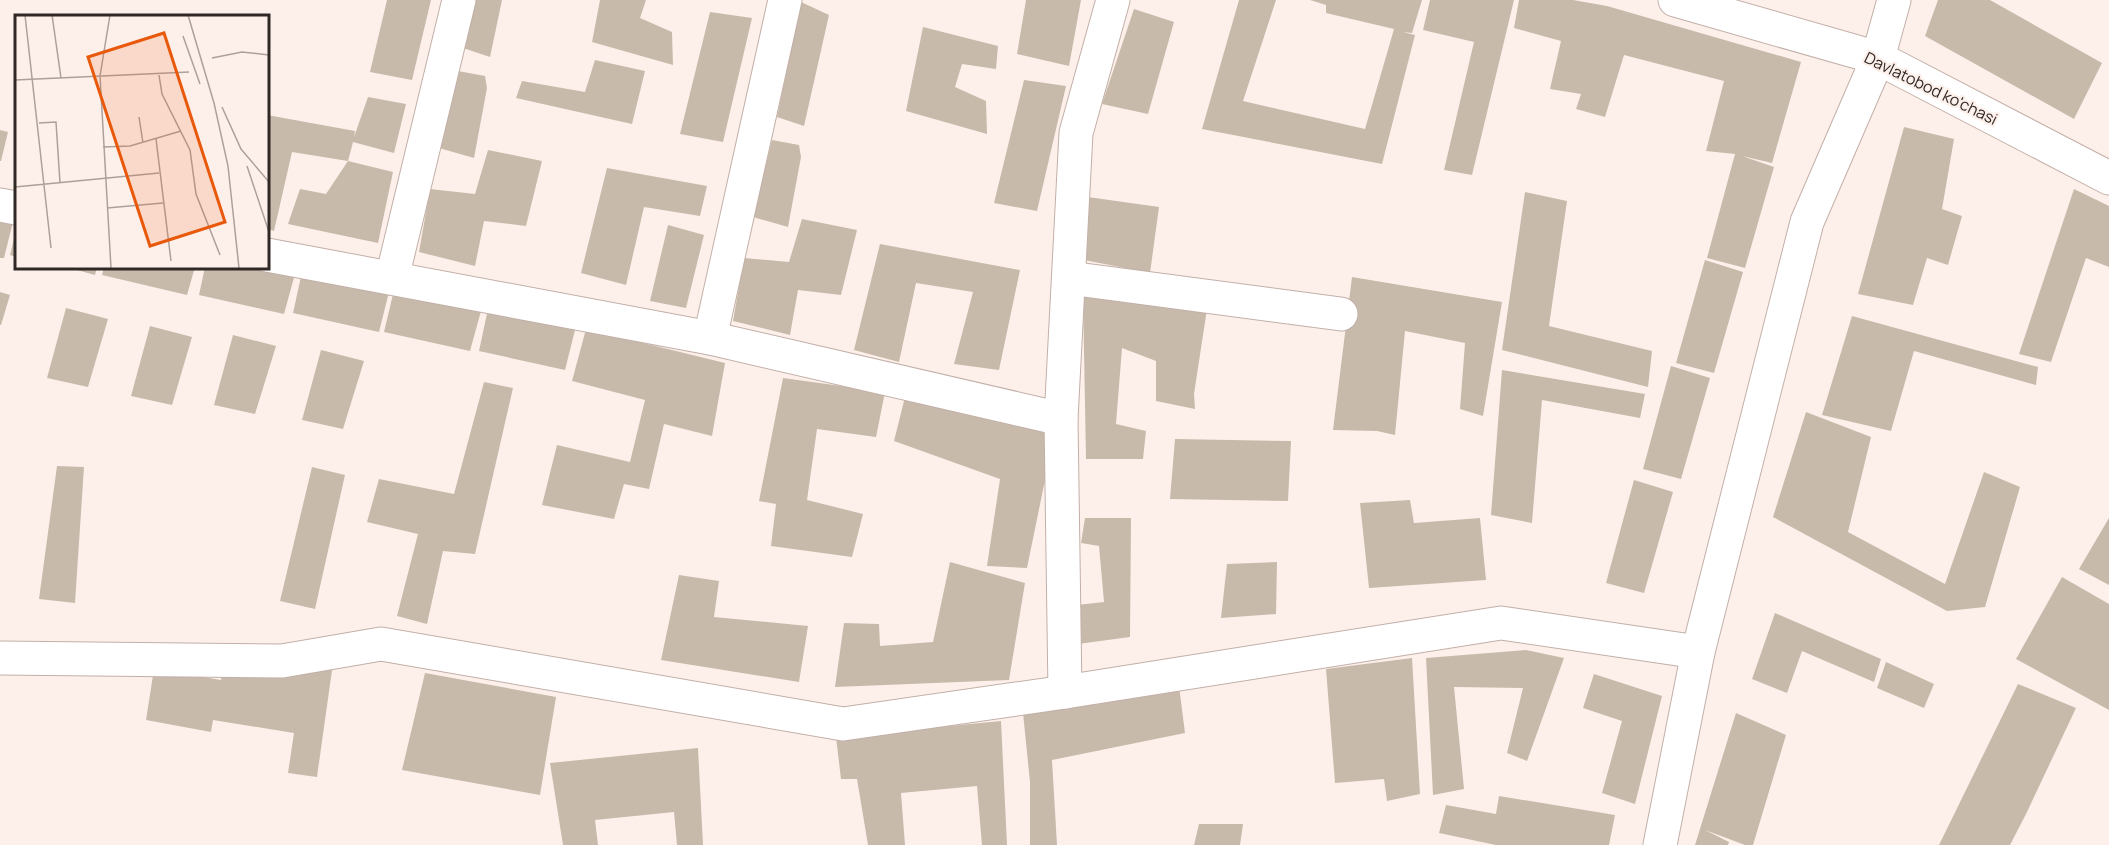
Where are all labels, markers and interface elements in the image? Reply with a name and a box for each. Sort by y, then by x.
inset map [15,15,268,268]
street label: Davlatobod ko'chasi [1861,46,2001,130]

